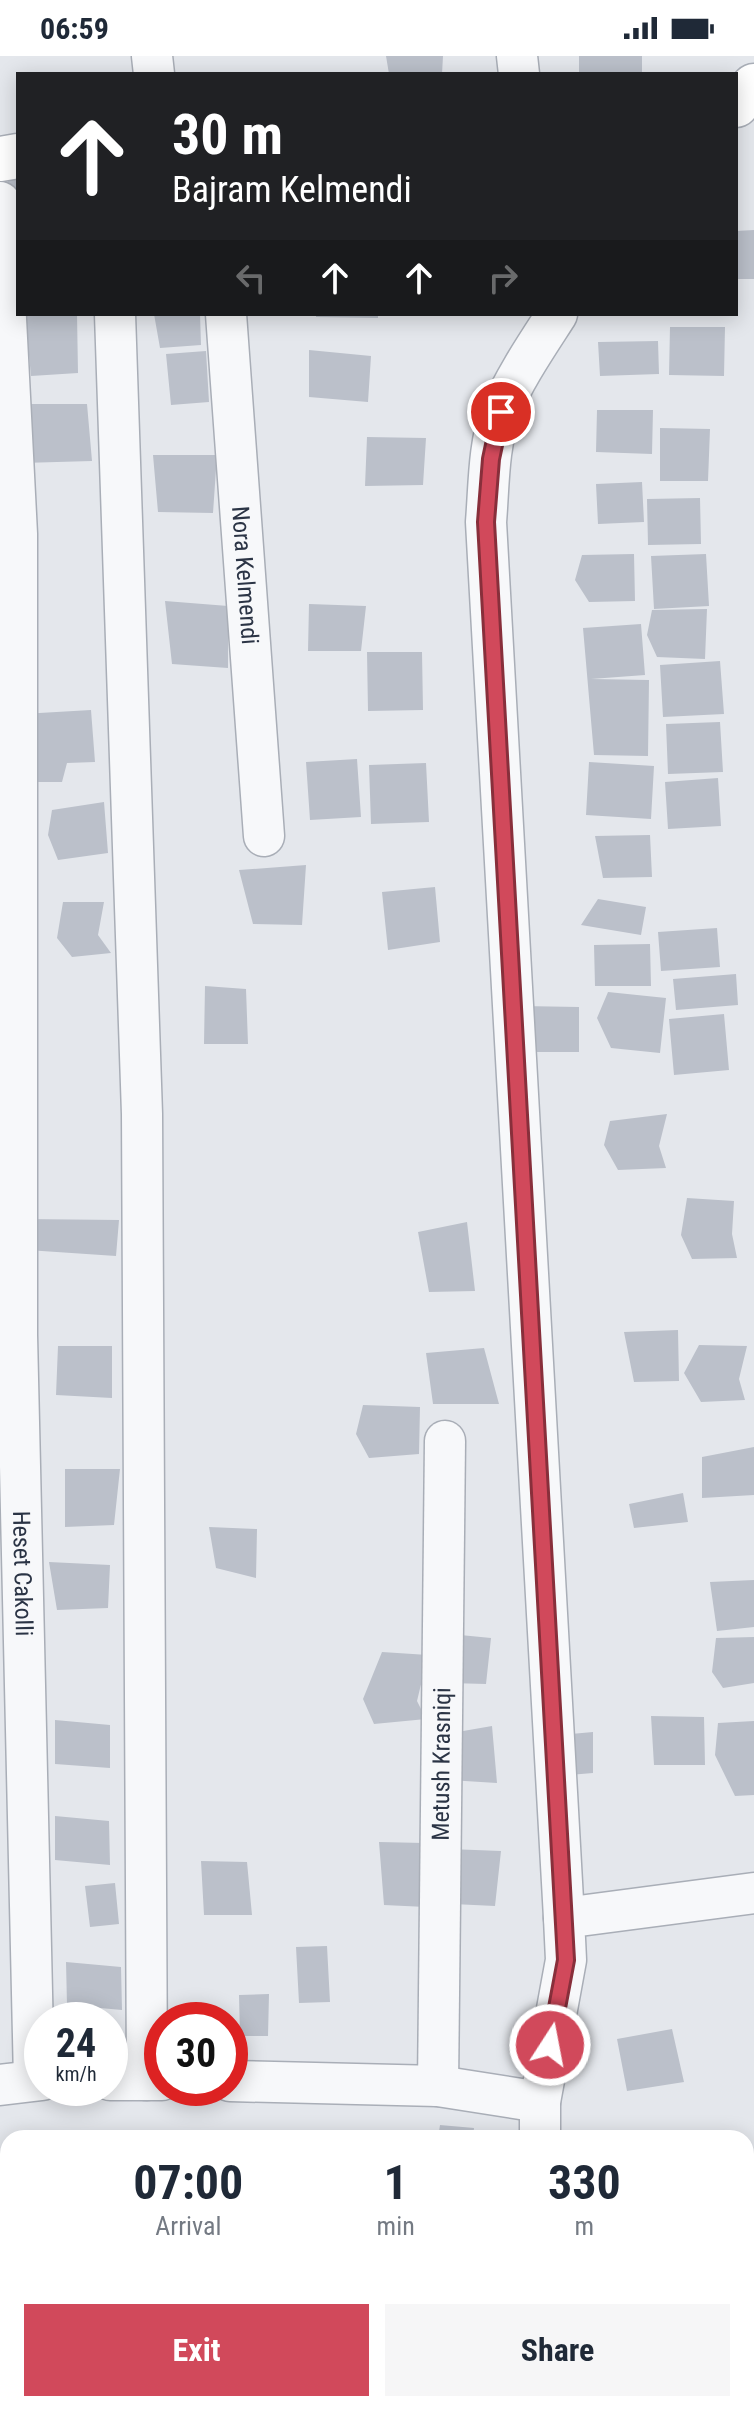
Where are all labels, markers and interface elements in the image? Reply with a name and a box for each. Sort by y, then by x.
text: 06:59 [40,11,109,46]
text: 30 m [172,102,283,168]
icon: ahead [40,104,144,208]
text: Bajram Kelmendi [172,169,412,211]
icon: left [229,256,273,300]
icon: ahead [313,256,357,300]
icon: ahead [397,256,441,300]
icon: right [481,256,525,300]
pin [467,378,535,446]
icon: arrive [479,390,523,434]
street label: Nora Kelmendi [226,505,264,646]
street label: Heset Cakolli [7,1510,38,1637]
street label: Metush Krasniqi [427,1687,456,1841]
speed limit sign: 30 [144,2002,248,2106]
position arrow [508,2003,592,2087]
text: 24 [56,2020,96,2067]
text: km/h [55,2062,97,2086]
text: 07:00 [133,2154,243,2211]
text: 1 [384,2154,408,2211]
text: 330 [548,2154,621,2211]
text: Arrival [155,2211,221,2241]
text: min [377,2211,415,2241]
text: m [575,2211,594,2241]
button: Exit [24,2304,369,2396]
button: Share [385,2304,730,2396]

